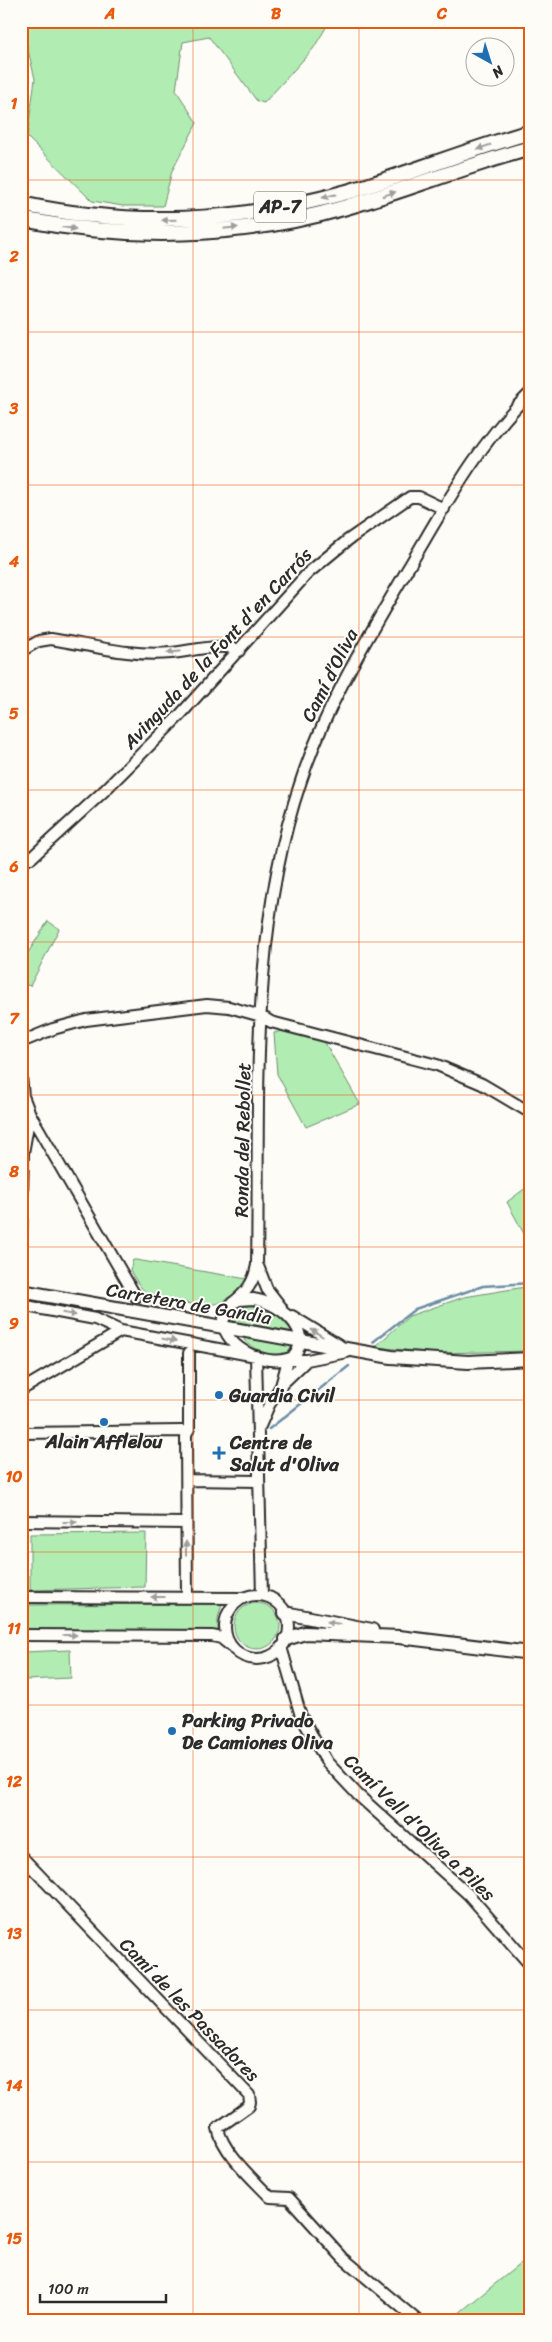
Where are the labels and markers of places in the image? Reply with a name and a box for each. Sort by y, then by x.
place label: Guardia Civil [228,1379,336,1412]
marker: Guardia Civil [213,1389,225,1401]
marker: Alain Afflelou [98,1416,110,1428]
place label: Alain Afflelou [45,1425,163,1458]
place label: Centre de Salut d'Oliva [229,1426,339,1481]
marker: Centre de Salut d'Oliva [212,1446,226,1460]
place label: Parking Privado De Camiones Oliva [182,1704,333,1759]
marker: Parking Privado De Camiones Oliva [166,1725,178,1737]

